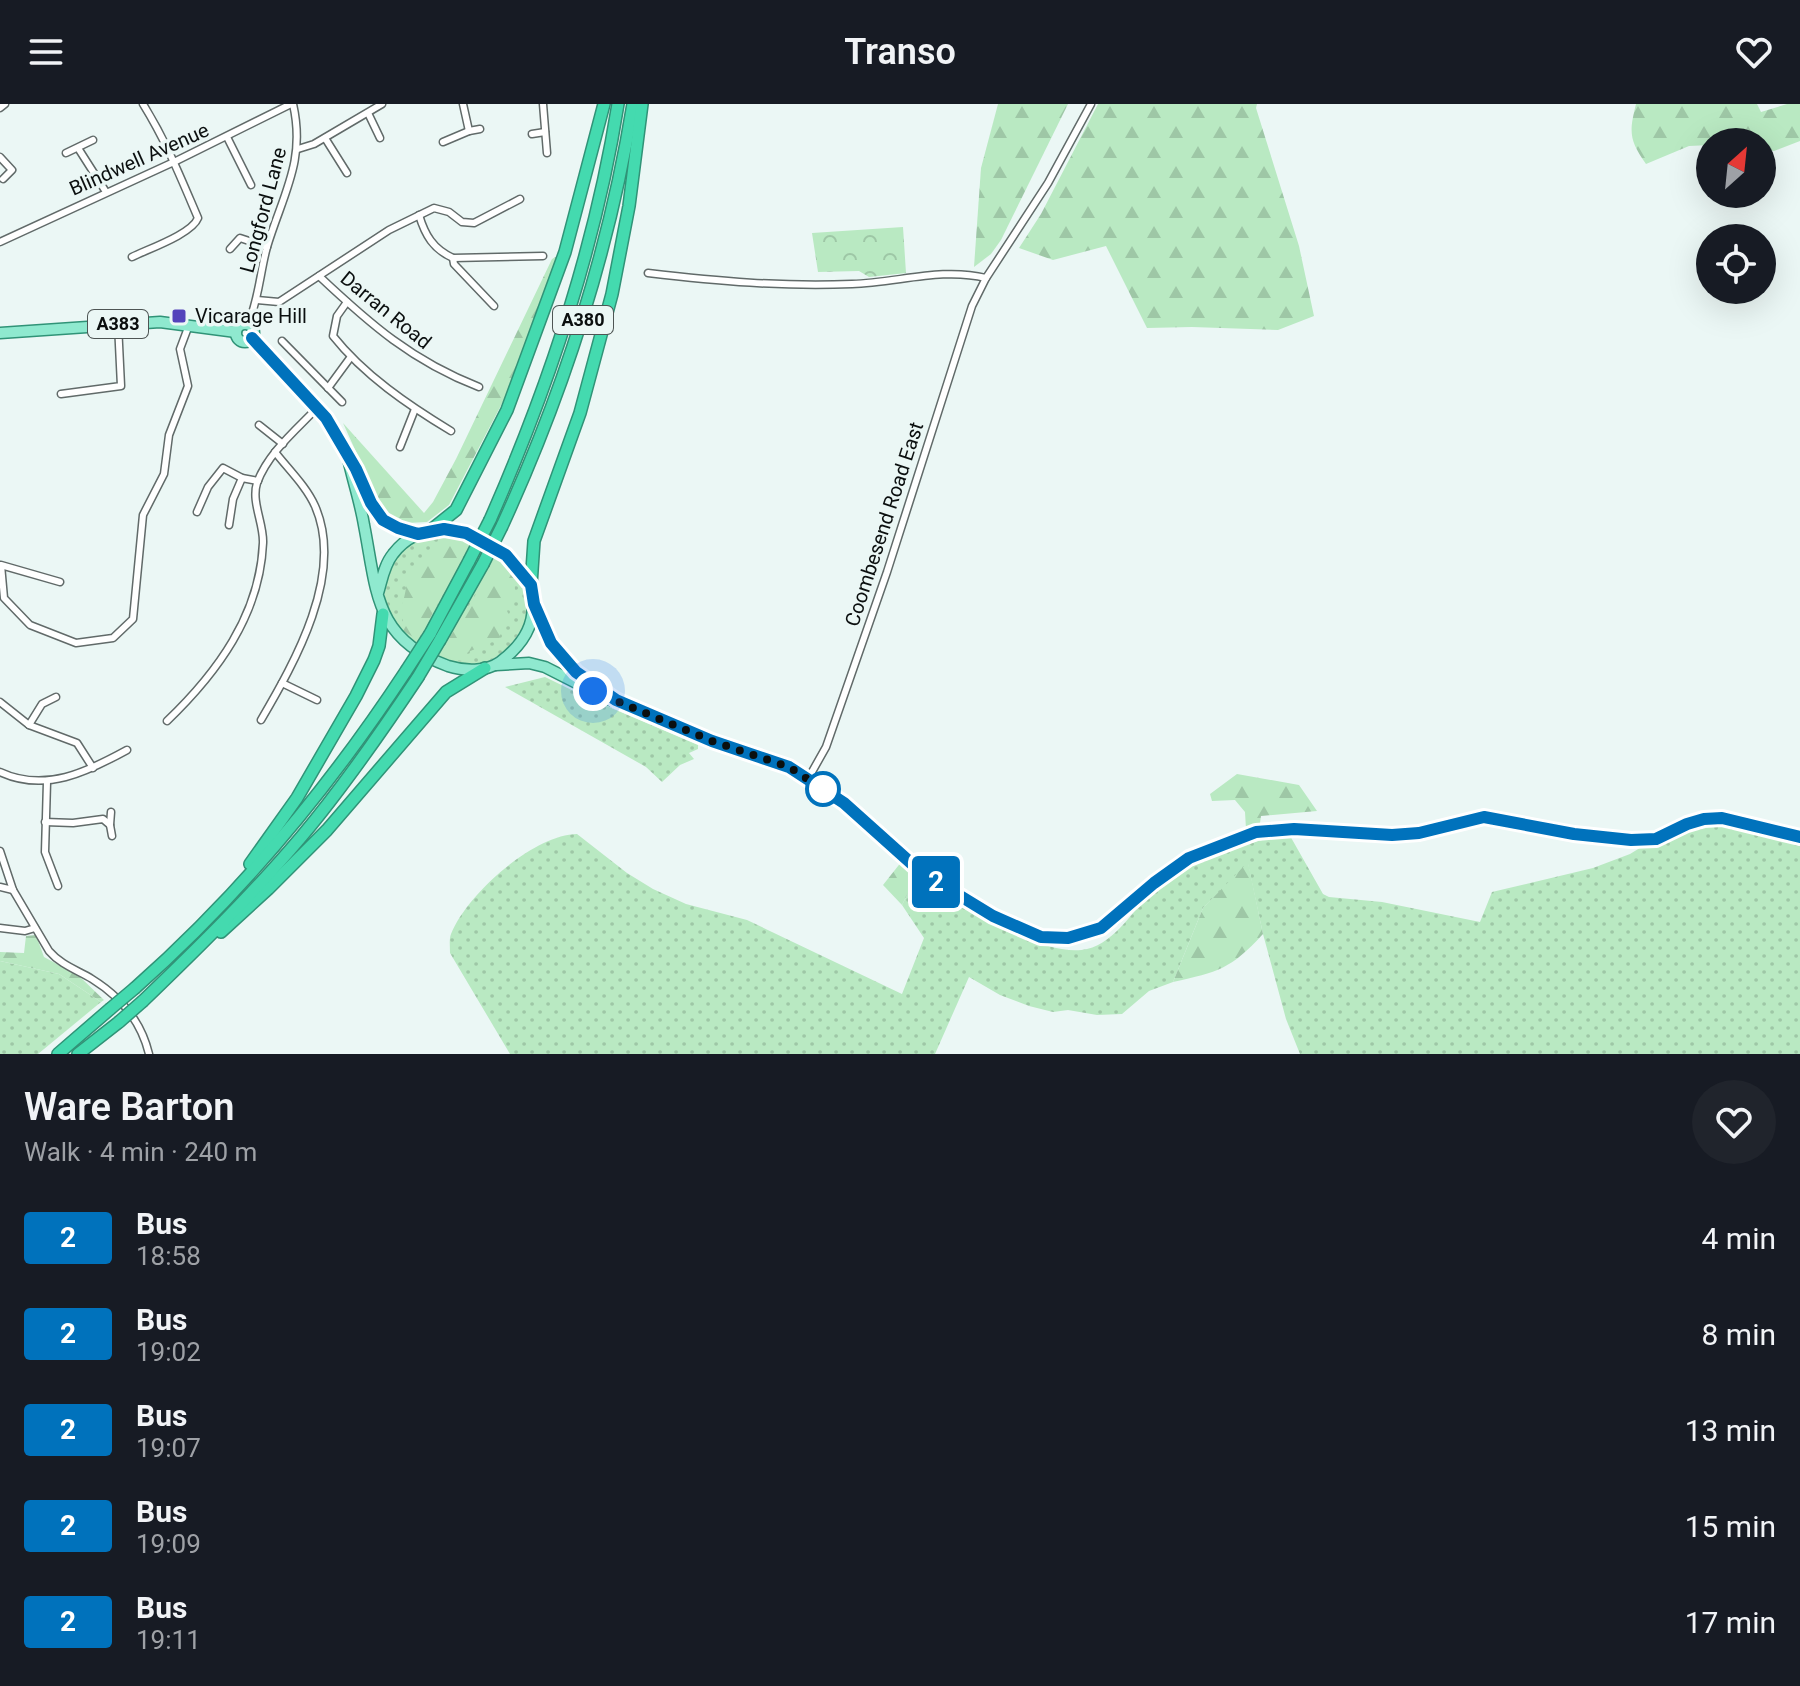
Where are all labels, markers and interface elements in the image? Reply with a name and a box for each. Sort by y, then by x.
icon: menu [24,30,68,74]
icon: heart [1732,30,1776,74]
text: Transo [844,31,956,73]
street label: Blindwell Avenue [65,117,213,201]
north arrow [1696,128,1776,208]
map controls [1696,128,1776,304]
street label: Longford Lane [235,145,291,275]
button: locate [1696,224,1776,304]
street label: Darran Road [336,266,436,354]
place label: Vicarage Hill [195,304,307,328]
road number: A380 [553,306,613,334]
marker: Vicarage Hill [170,307,188,325]
road number: A383 [88,310,148,338]
street label: Coombesend Road East [840,419,928,629]
your location [573,671,613,711]
unlabelled marker [806,772,840,806]
line badge: 2 [910,856,962,908]
text: 2 [928,865,944,898]
button: heart [1692,1080,1776,1164]
text: Ware Barton [24,1085,235,1129]
text: Walk · 4 min · 240 m [24,1137,257,1167]
text: Bus [136,1206,187,1241]
text: 2 [60,1221,76,1254]
text: 4 min [1702,1221,1776,1256]
text: 18:58 [136,1241,201,1271]
text: Bus [136,1302,187,1337]
text: 2 [60,1317,76,1350]
text: 8 min [1702,1317,1776,1352]
text: 19:02 [136,1337,201,1367]
text: Bus [136,1398,187,1433]
text: 2 [60,1413,76,1446]
text: 13 min [1685,1413,1776,1448]
text: 19:07 [136,1433,201,1463]
text: Bus [136,1494,187,1529]
text: 2 [60,1509,76,1542]
text: 15 min [1685,1509,1776,1544]
text: 19:09 [136,1529,201,1559]
text: Bus [136,1590,187,1625]
text: 2 [60,1605,76,1638]
text: 17 min [1685,1605,1776,1640]
text: 19:11 [136,1625,201,1655]

